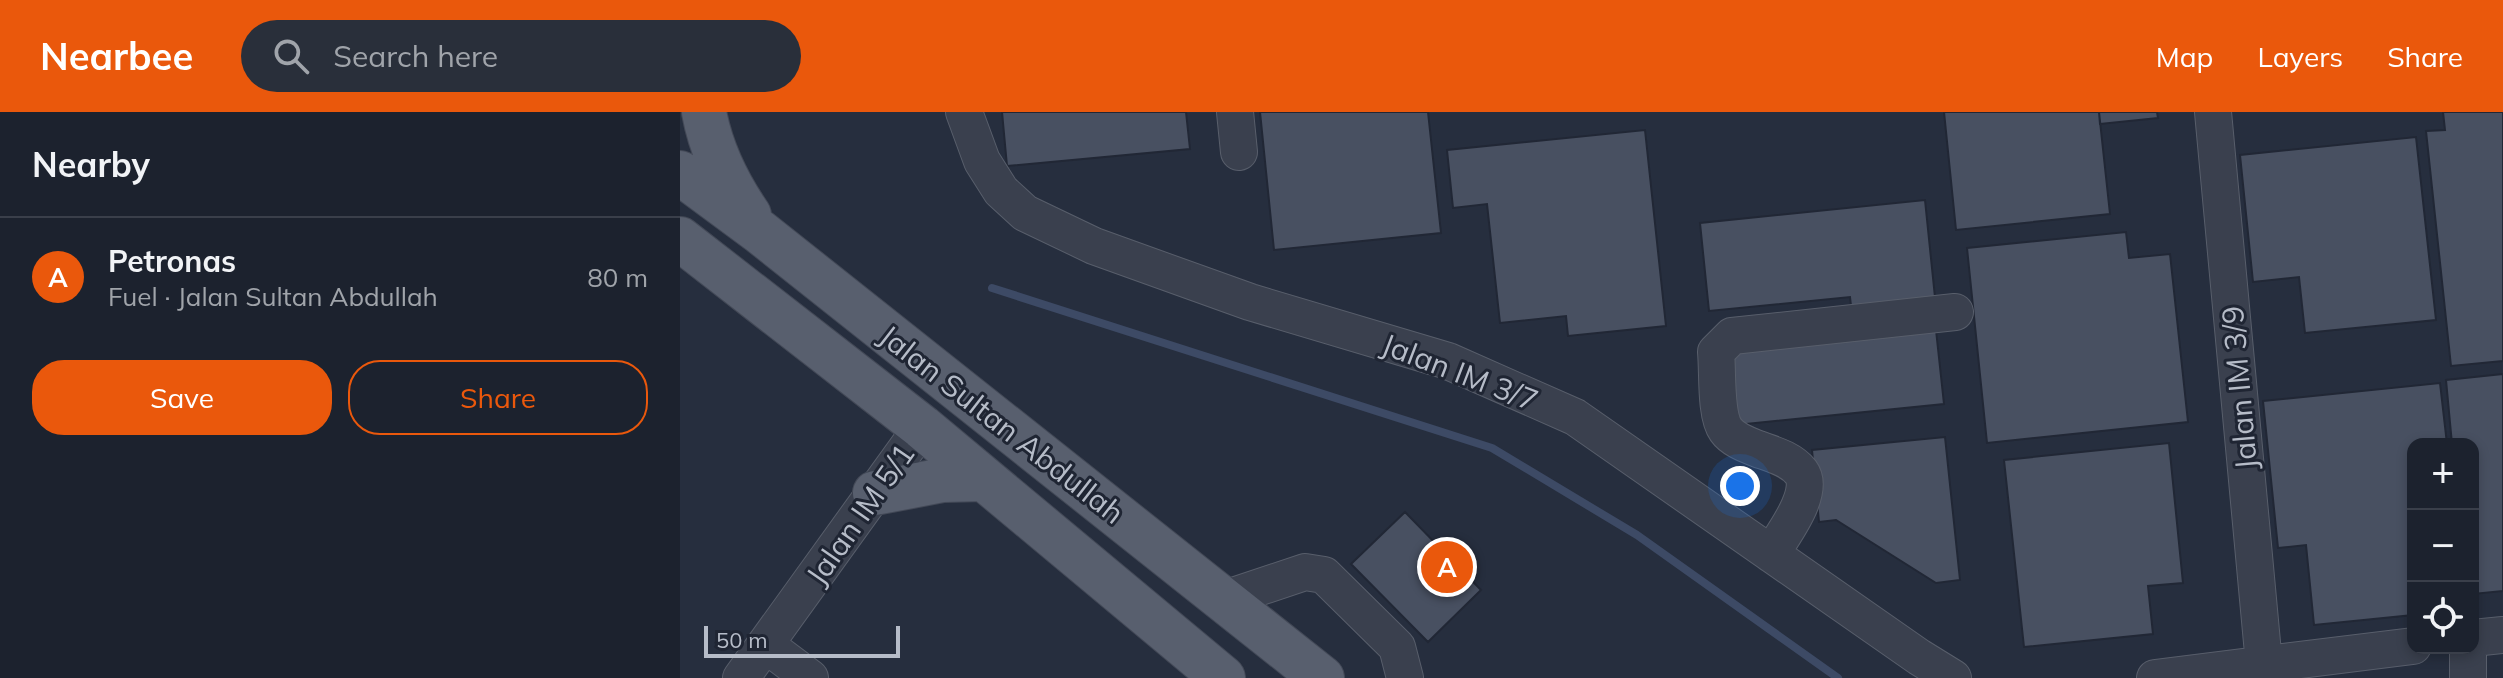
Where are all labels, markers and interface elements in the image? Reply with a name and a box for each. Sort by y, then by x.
search box [241,20,801,92]
text: Nearbee [40,32,193,80]
icon: search [269,34,313,78]
text: Search here [333,37,498,75]
text: Map [2156,39,2213,74]
text: Layers [2257,39,2343,74]
text: Share [2387,39,2463,74]
text: Nearby [32,143,150,186]
text: Petronas [108,242,236,280]
text: A [48,261,68,294]
text: 80 m [587,261,648,294]
text: Fuel · Jalan Sultan Abdullah [108,280,438,313]
street label: Jalan IM 3/9 [2213,304,2265,472]
street label: Jalan Sultan Abdullah [872,316,1132,532]
street label: Jalan IM 3/7 [1376,325,1544,419]
button: Save [32,360,332,435]
button: Share [348,360,648,435]
street label: Jalan IM 5/1 [797,436,923,592]
map controls [2407,438,2479,654]
button: + [2407,438,2479,510]
your location [1720,466,1760,506]
button: − [2407,510,2479,582]
pin: A [1421,537,1473,597]
button: locate [2407,582,2479,654]
scale bar [704,622,900,658]
text: 50 m [716,626,767,654]

